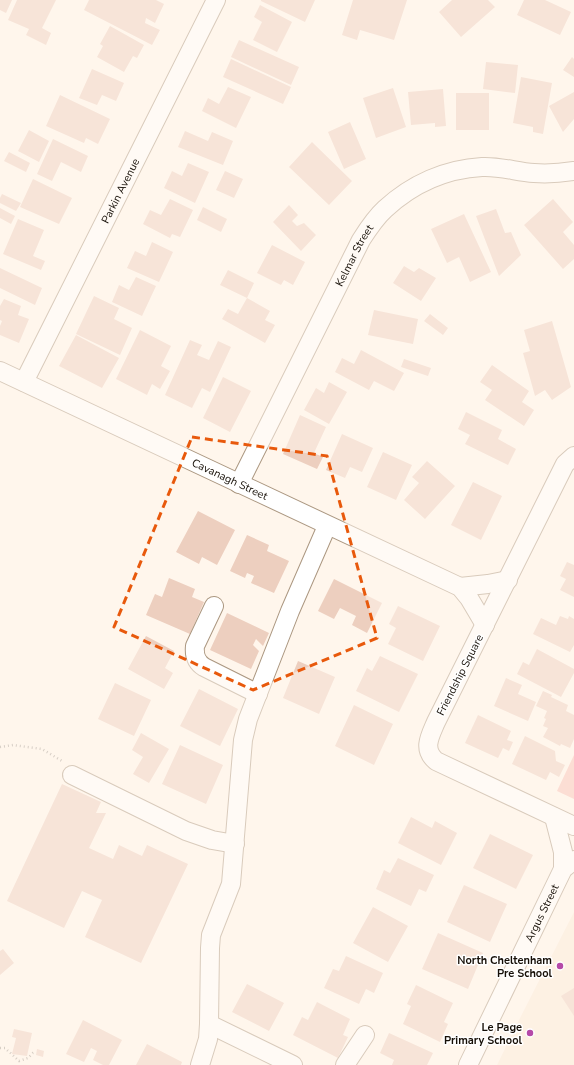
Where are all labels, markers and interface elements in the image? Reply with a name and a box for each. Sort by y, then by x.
street label: Parkin Avenue [97,156,143,226]
street label: Kelmar Street [332,221,377,289]
street label: Cavanagh Street [190,455,270,503]
street label: Friendship Square [433,632,487,718]
street label: Argus Street [521,881,562,944]
place label: North Cheltenham Pre School [457,953,552,981]
marker: North Cheltenham Pre School [555,961,565,971]
place label: Le Page Primary School [444,1020,522,1048]
marker: Le Page Primary School [525,1028,535,1038]

